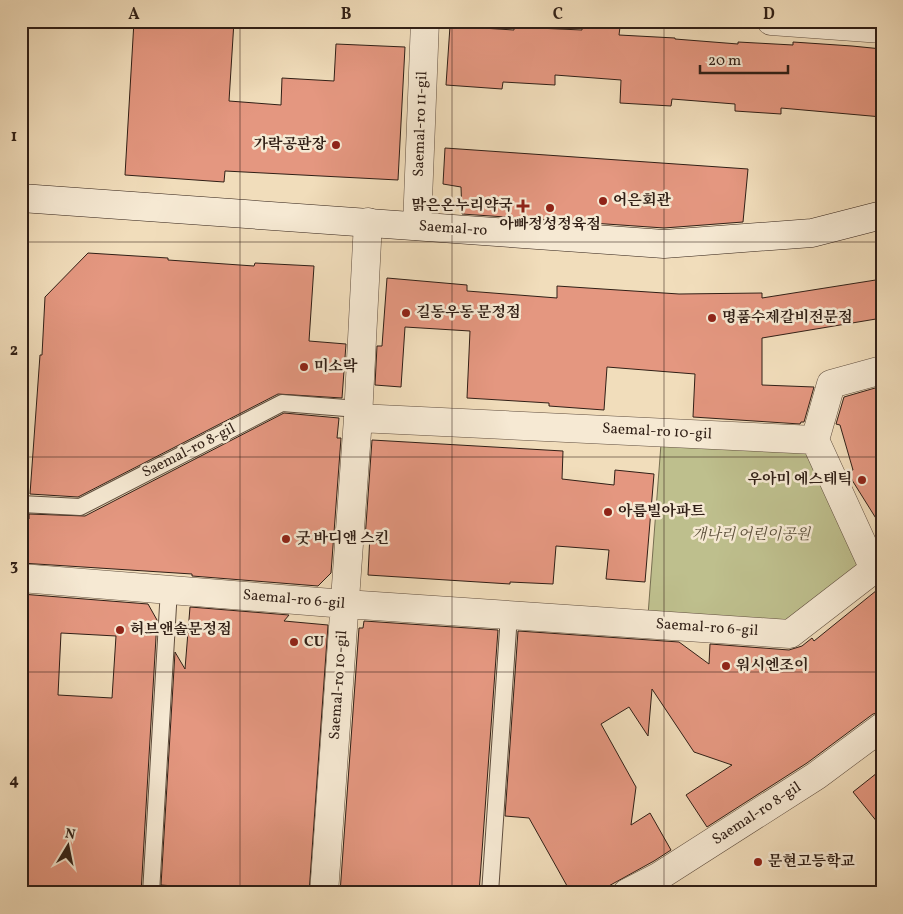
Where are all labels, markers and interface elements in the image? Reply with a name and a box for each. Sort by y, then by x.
text: A [128,4,140,26]
text: B [341,4,352,26]
text: C [553,4,563,26]
text: D [763,4,775,26]
scale bar [700,42,788,74]
text: 20 m [708,51,741,72]
street label: Saemal-ro 11-gil [409,71,433,177]
text: 1 [11,126,17,148]
place label: 가락공판장 [254,135,327,156]
marker: 가락공판장 [330,139,342,151]
place label: 어은회관 [613,191,671,212]
marker: 어은회관 [597,195,609,207]
place label: 맑은온누리약국 [412,196,513,217]
marker: 맑은온누리약국 [517,200,529,212]
marker: 아빠정성정육점 [544,202,556,214]
place label: 아빠정성정육점 [499,215,601,236]
street label: Saemal-ro [418,216,488,242]
place label: 길동우동 문정점 [416,303,520,324]
marker: 길동우동 문정점 [400,307,412,319]
place label: 명품수제갈비전문점 [722,308,852,329]
marker: 명품수제갈비전문점 [706,312,718,324]
text: 2 [10,340,18,362]
place label: 미소락 [314,357,358,378]
marker: 미소락 [298,361,310,373]
street label: Saemal-ro 8-gil [139,418,239,484]
street label: Saemal-ro 10-gil [602,419,712,445]
place label: 우아미 에스테틱 [748,470,852,491]
marker: 우아미 에스테틱 [856,474,868,486]
place label: 아름빌아파트 [618,502,705,523]
marker: 아름빌아파트 [602,506,614,518]
park label: 개나리 어린이공원 [692,525,812,546]
place label: 굿 바디앤 스킨 [296,529,389,550]
marker: 굿 바디앤 스킨 [280,533,292,545]
text: 3 [10,555,18,577]
street label: Saemal-ro 6-gil [242,585,346,615]
street label: Saemal-ro 6-gil [655,614,759,642]
place label: 허브앤솔문정점 [130,620,231,641]
marker: 허브앤솔문정점 [114,624,126,636]
street label: Saemal-ro 10-gil [325,629,353,741]
place label: CU [304,632,324,653]
marker: CU [288,636,300,648]
place label: 워시엔조이 [736,656,808,677]
marker: 워시엔조이 [720,660,732,672]
text: 4 [9,770,19,792]
street label: Saemal-ro 8-gil [708,777,806,851]
north arrow [42,822,92,872]
text: N [63,824,77,845]
place label: 문현고등학교 [768,852,855,873]
marker: 문현고등학교 [752,856,764,868]

